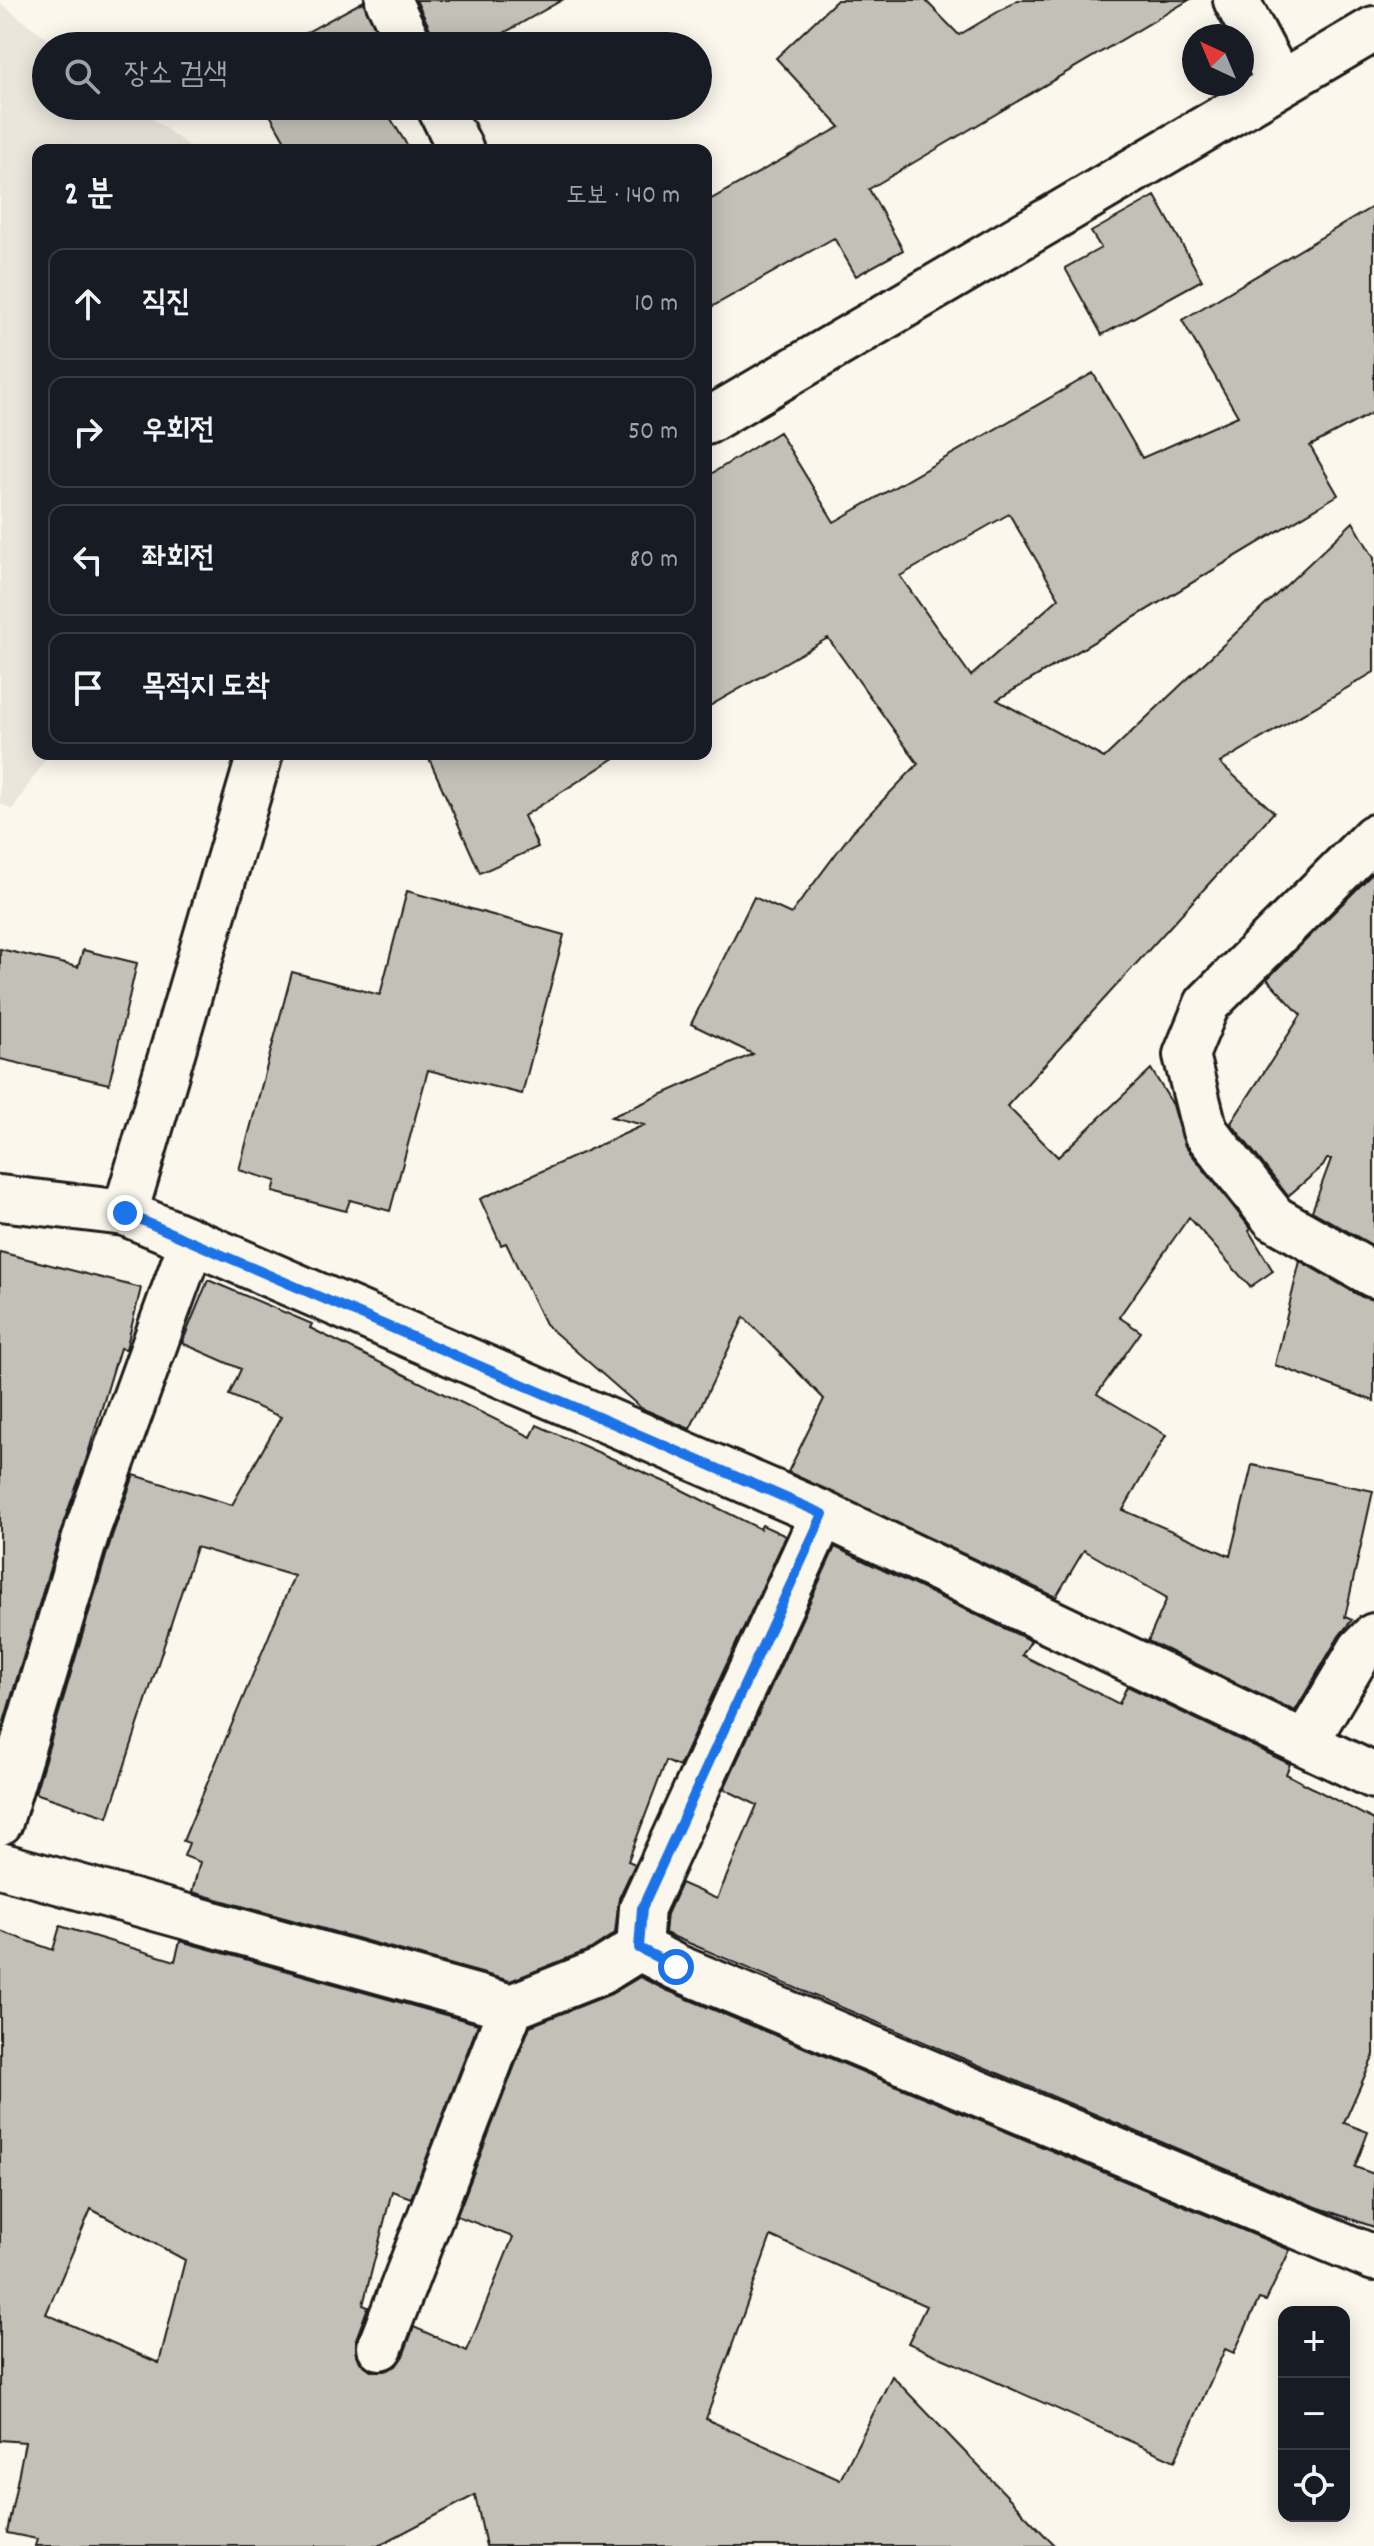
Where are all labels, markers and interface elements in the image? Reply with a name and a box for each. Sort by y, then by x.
north arrow [1182,24,1254,96]
search box [32,32,712,120]
icon: search [60,54,104,98]
text: 장소 검색 [124,55,227,98]
text: 2 분 [64,172,114,221]
text: 도보 · 140 m [566,178,680,215]
icon: ahead [66,282,110,326]
text: 직진 [142,283,190,326]
text: 10 m [634,286,678,323]
icon: right [66,410,110,454]
text: 우회전 [142,411,214,454]
text: 50 m [628,414,678,451]
icon: left [66,538,110,582]
text: 좌회전 [142,539,214,582]
text: 80 m [630,542,678,579]
icon: arrive [66,666,110,710]
text: 목적지 도착 [142,667,270,710]
route end [107,1195,143,1231]
route start [658,1949,694,1985]
map controls [1278,2306,1350,2522]
button: + [1278,2306,1350,2378]
button: − [1278,2378,1350,2450]
button: locate [1278,2450,1350,2522]

